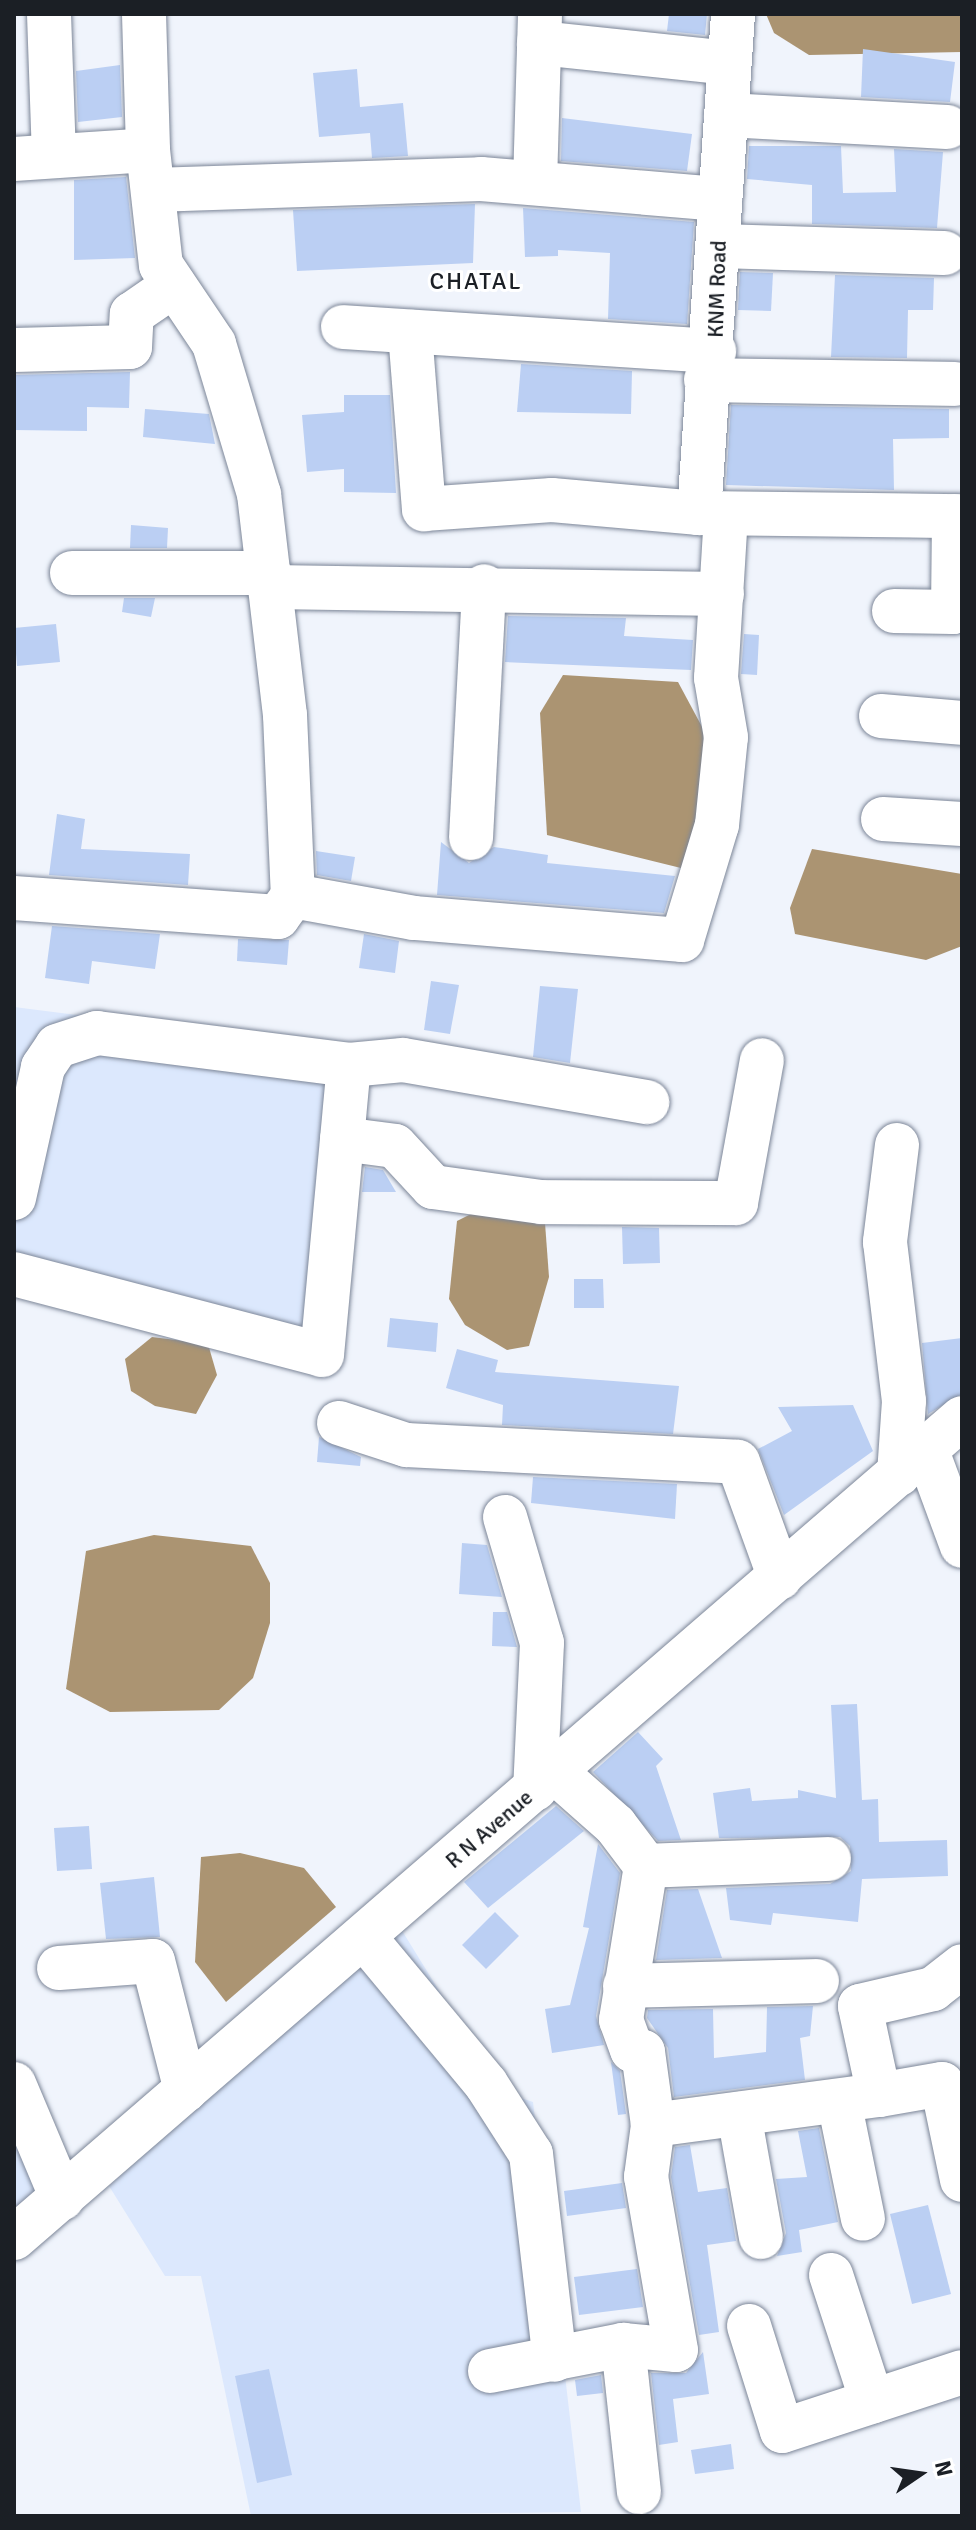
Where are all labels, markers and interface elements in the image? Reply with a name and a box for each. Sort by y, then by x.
street label: KNM Road [702,240,732,338]
district label: CHATAL [429,268,523,296]
street label: R N Avenue [440,1784,538,1874]
north arrow [880,2434,960,2514]
text: N [929,2458,959,2479]

